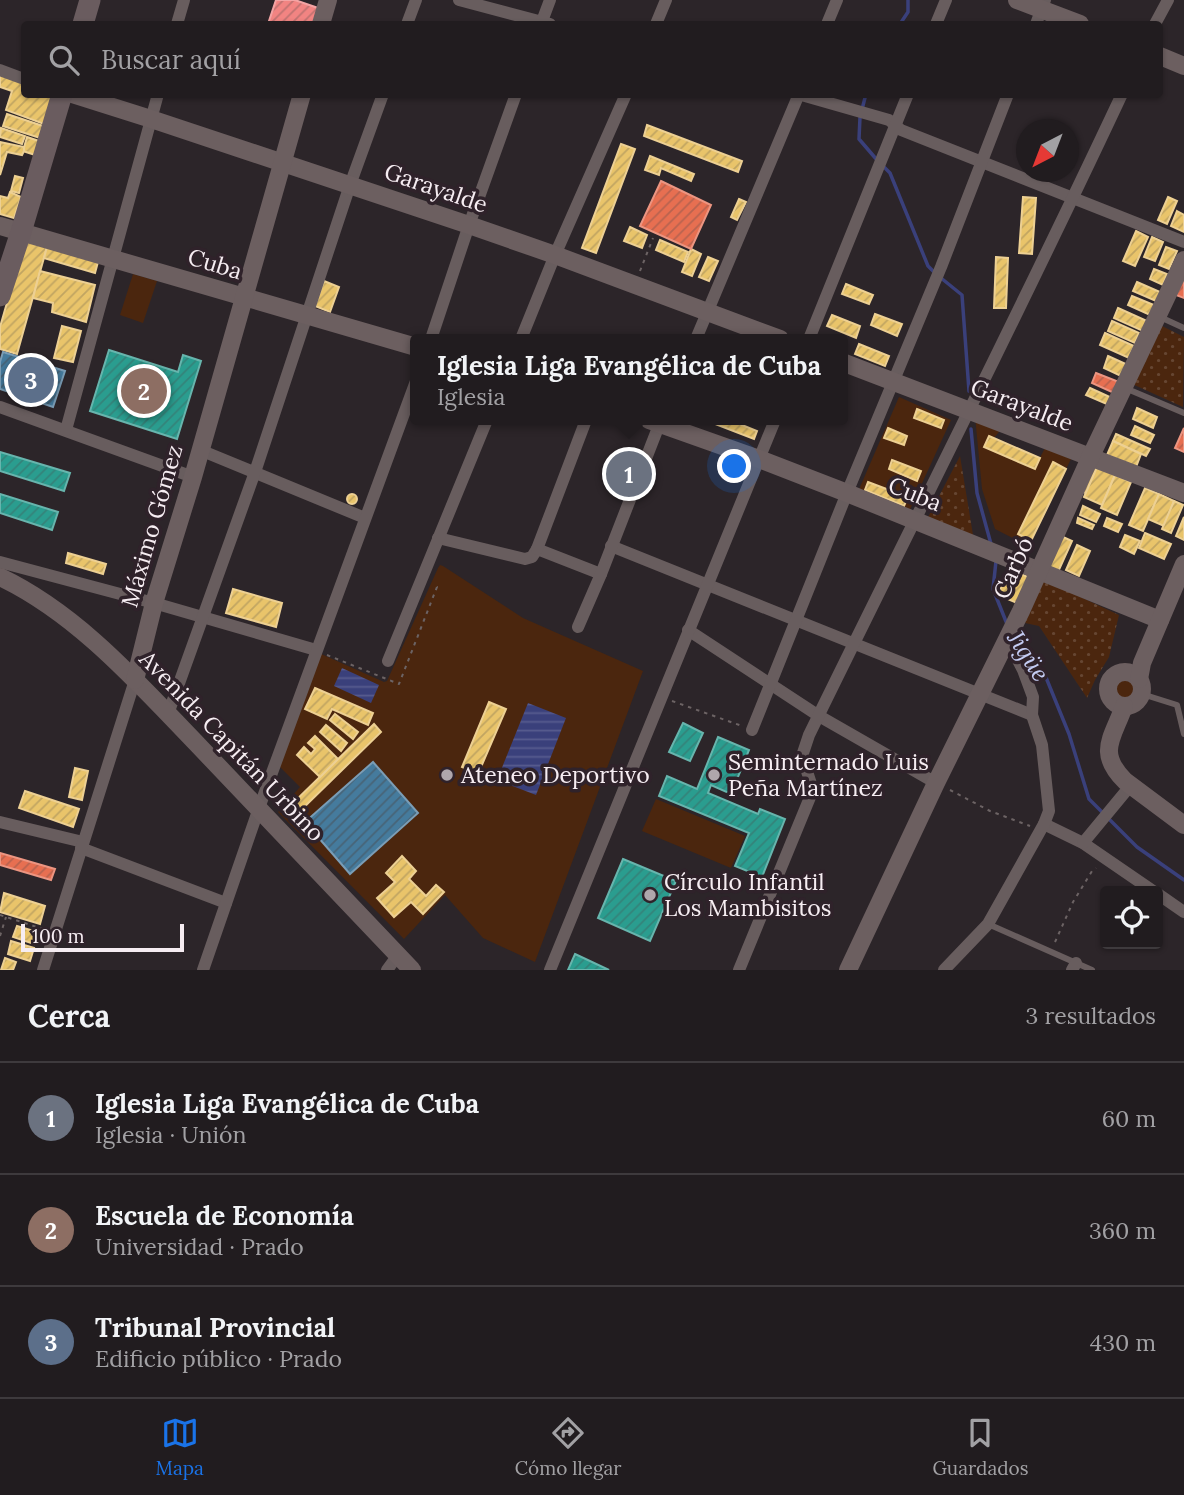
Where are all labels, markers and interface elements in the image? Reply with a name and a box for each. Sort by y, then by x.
search box [21,21,1163,98]
icon: search [45,41,83,79]
text: Buscar aquí [101,43,241,76]
north arrow [1016,119,1079,182]
street label: Garayalde [381,156,492,219]
street label: Cuba [185,242,246,285]
popup [410,334,848,425]
text: Iglesia Liga Evangélica de Cuba [437,349,821,382]
pin: 3 [8,354,54,406]
pin: 2 [121,365,167,417]
street label: Garayalde [967,372,1077,437]
text: Iglesia [437,382,505,411]
street label: Máximo Gómez [115,441,189,610]
pin: 1 [606,448,652,500]
your location [717,449,751,483]
street label: Cuba [884,470,946,517]
street label: Carbó [986,532,1039,603]
water label: Jigüe [1000,624,1056,687]
street label: Avenida Capitán Urbino [133,644,331,847]
place label: Seminternado Luis Peña Martínez [728,747,929,802]
place label: Ateneo Deportivo [460,760,650,789]
marker: Ateneo Deportivo [439,767,455,783]
marker: Seminternado Luis Peña Martínez [706,767,722,783]
place label: Círculo Infantil Los Mambisitos [664,867,831,922]
map controls [1100,886,1163,949]
button: locate [1100,886,1163,949]
marker: Círculo Infantil Los Mambisitos [642,887,658,903]
scale bar [21,921,184,953]
text: 100 m [32,924,85,948]
text: Cerca [28,997,110,1035]
text: 3 resultados [1026,1001,1156,1030]
text: Iglesia Liga Evangélica de Cuba [95,1087,479,1120]
text: 1 [46,1104,56,1133]
text: 60 m [1102,1104,1156,1133]
text: Iglesia · Unión [95,1120,246,1149]
text: Escuela de Economía [95,1199,354,1232]
text: 2 [45,1216,57,1245]
text: 360 m [1089,1216,1156,1245]
text: Universidad · Prado [95,1232,304,1261]
text: Tribunal Provincial [95,1311,335,1344]
text: 3 [45,1328,57,1357]
text: 430 m [1090,1328,1156,1357]
text: Edificio público · Prado [95,1344,342,1373]
tab: Mapa [155,1414,204,1480]
tab: Cómo llegar [515,1414,621,1480]
tab: Guardados [932,1414,1029,1480]

